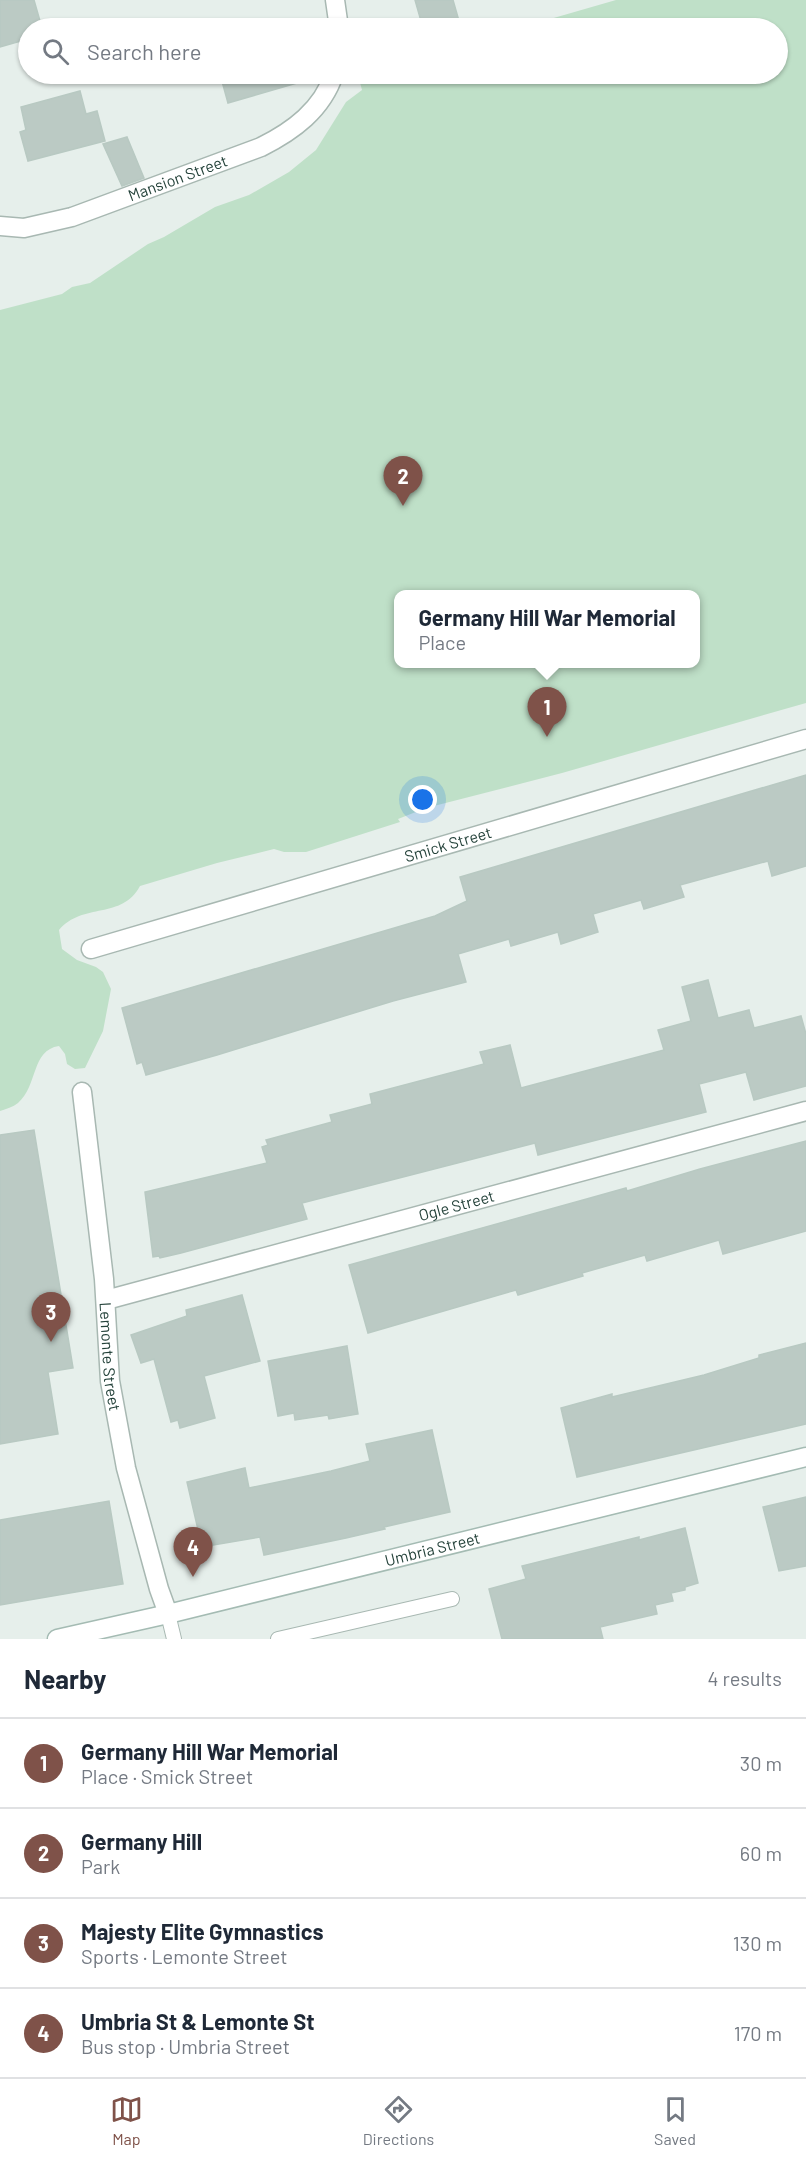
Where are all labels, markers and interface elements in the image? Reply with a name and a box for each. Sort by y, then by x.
search box [18,18,788,84]
icon: search [39,35,72,68]
text: Search here [87,38,201,64]
street label: Mansion Street [125,150,230,204]
pin: 2 [384,456,422,506]
popup [394,590,700,668]
text: Germany Hill War Memorial [418,604,676,630]
text: Place [418,630,466,654]
pin: 1 [528,688,566,737]
your location [408,785,437,814]
street label: Smick Street [402,822,494,865]
street label: Ogle Street [416,1186,496,1224]
pin: 3 [32,1292,70,1342]
street label: Lemonte Street [96,1302,125,1412]
pin: 4 [174,1528,212,1577]
street label: Umbria Street [383,1528,482,1569]
text: Nearby [24,1663,106,1694]
text: 4 results [707,1666,782,1690]
text: Germany Hill War Memorial [81,1738,338,1764]
text: 1 [40,1751,47,1775]
text: 30 m [740,1751,782,1775]
text: Place · Smick Street [81,1764,253,1788]
text: Germany Hill [81,1828,202,1854]
text: 2 [38,1841,49,1865]
text: 60 m [740,1841,782,1865]
text: Park [81,1854,120,1878]
text: Majesty Elite Gymnastics [81,1918,324,1944]
text: 3 [38,1931,49,1955]
text: 130 m [733,1931,782,1955]
text: Sports · Lemonte Street [81,1944,287,1968]
text: Umbria St & Lemonte St [81,2008,315,2034]
text: 4 [37,2021,50,2045]
text: 170 m [734,2021,782,2045]
text: Bus stop · Umbria Street [81,2034,290,2058]
tab: Map [110,2093,143,2148]
tab: Directions [363,2093,434,2148]
tab: Saved [654,2093,696,2148]

